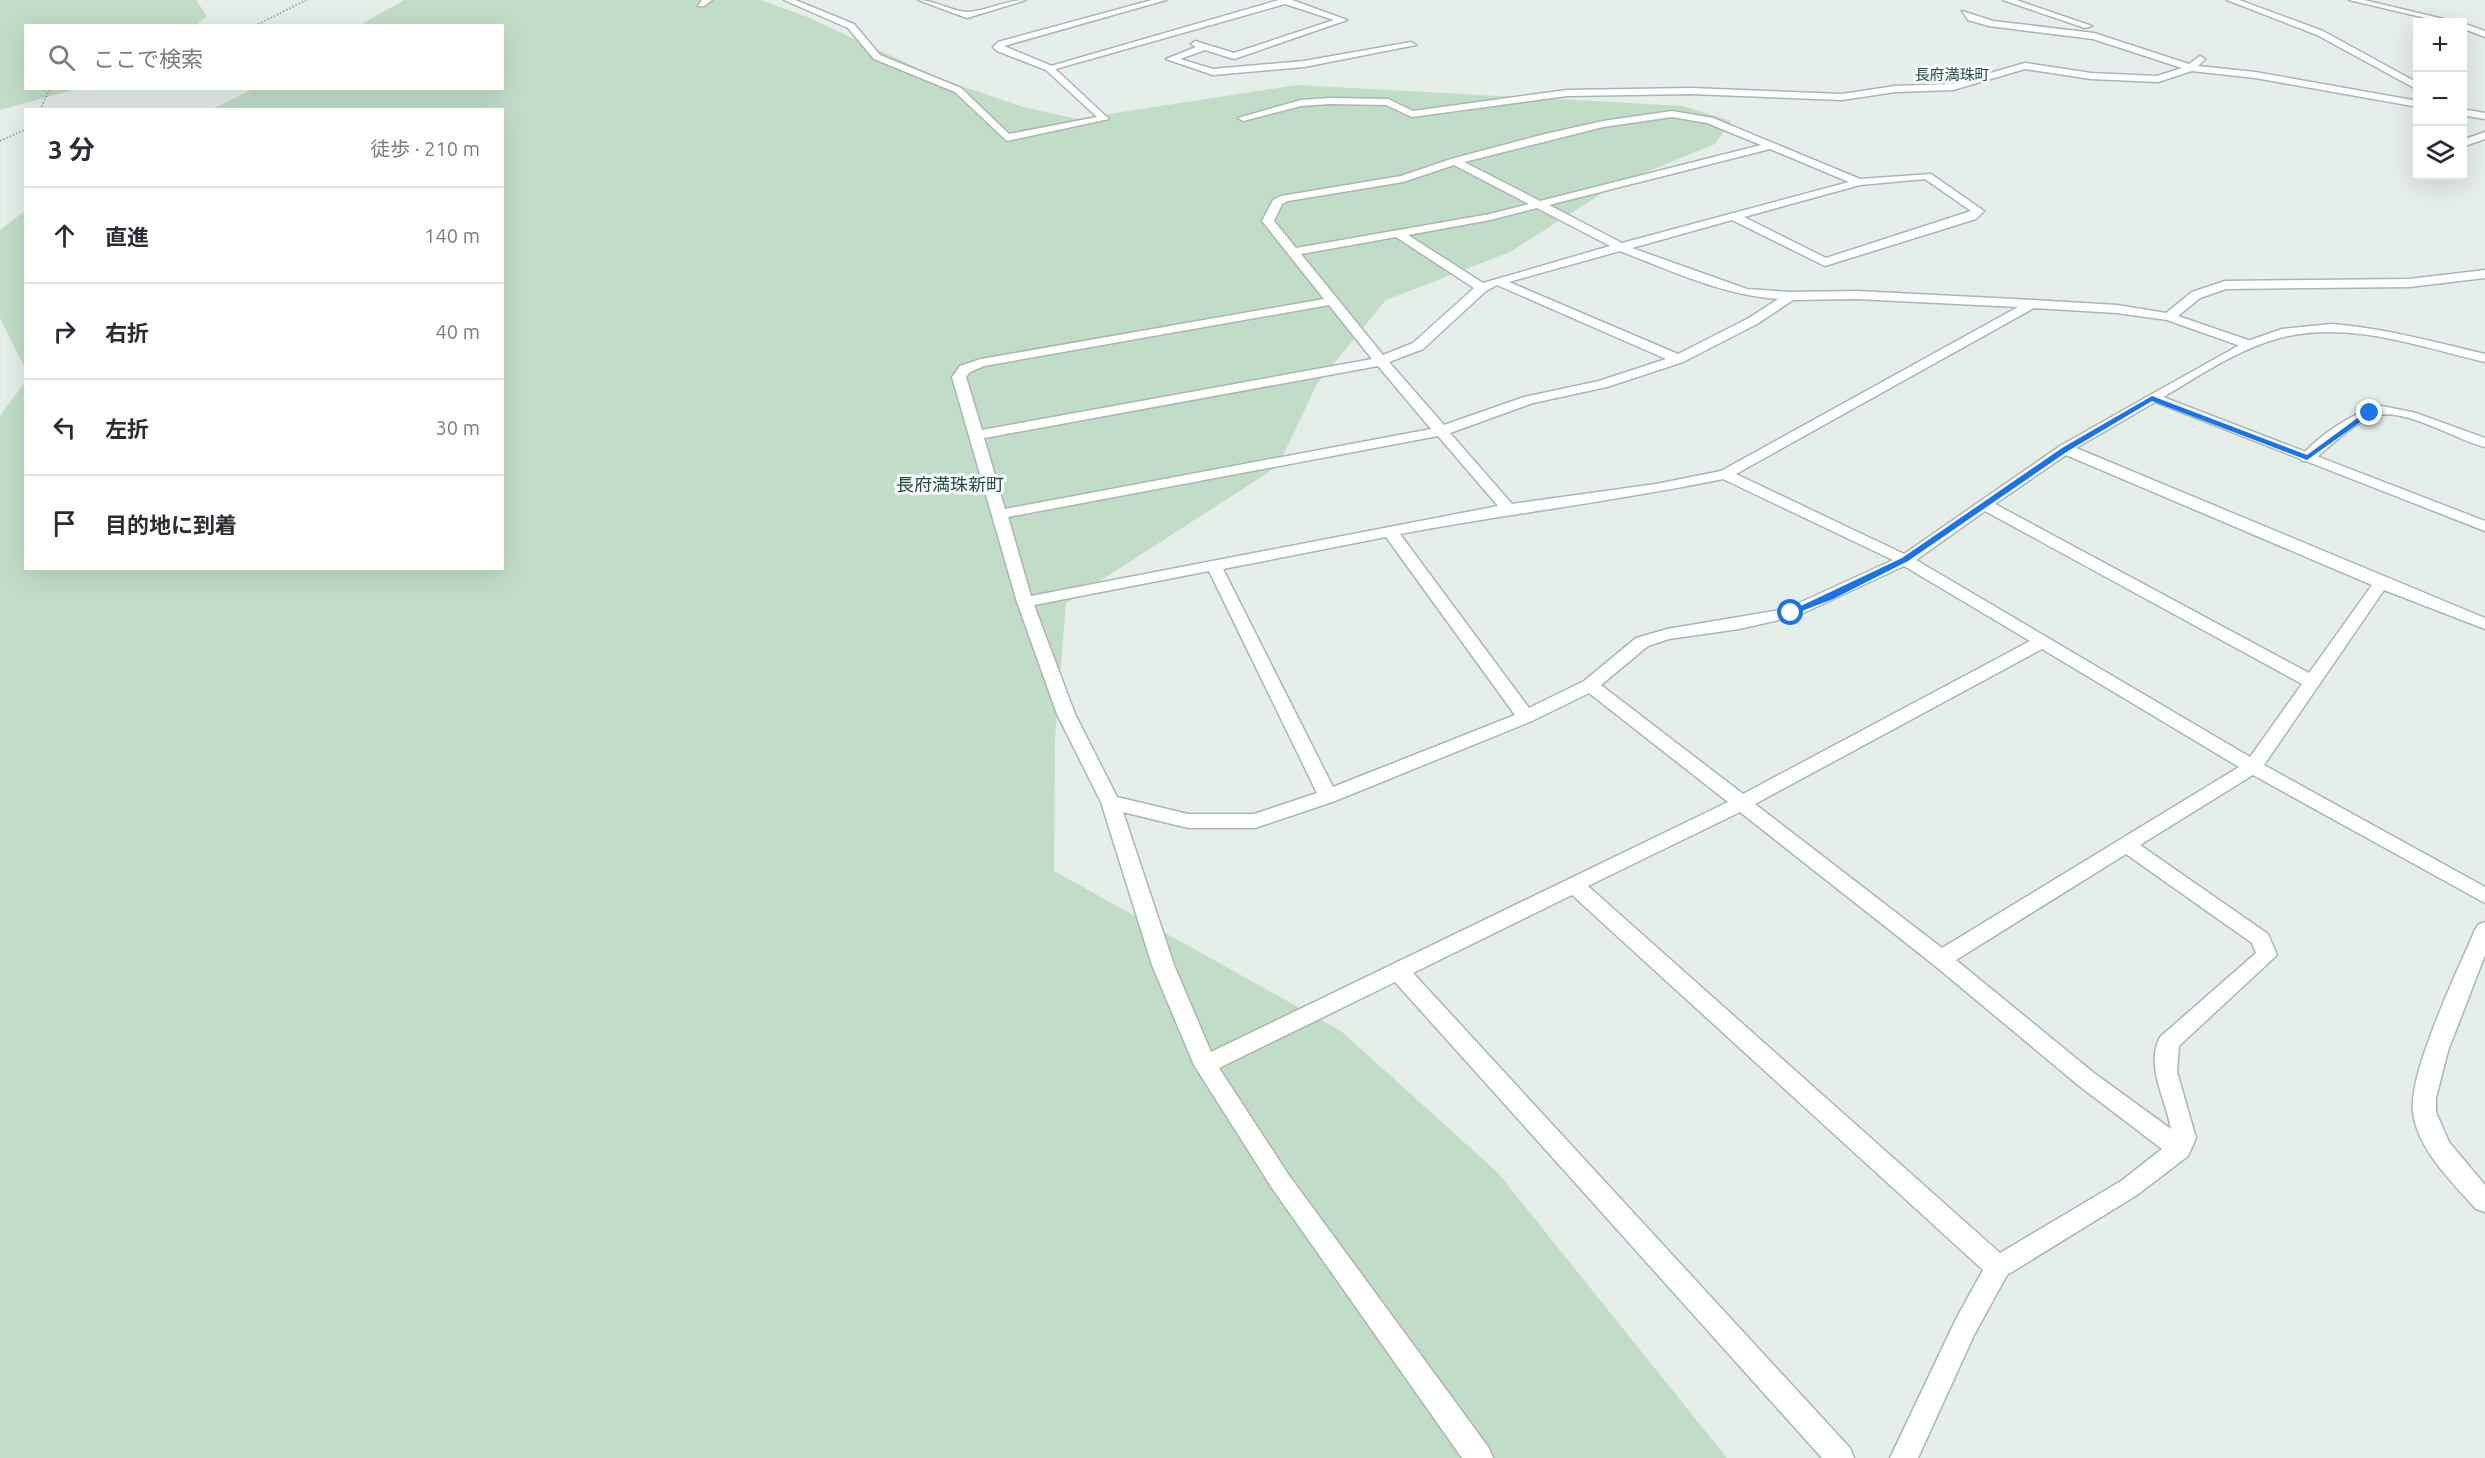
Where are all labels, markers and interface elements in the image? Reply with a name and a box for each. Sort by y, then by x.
map controls [2413,18,2467,180]
button: + [2413,18,2467,72]
search box [24,24,504,90]
icon: search [45,41,78,74]
text: ここで検索 [93,46,203,71]
district label: 長府満珠町 [1914,66,1990,83]
button: − [2413,72,2467,126]
button: layers [2413,126,2467,180]
text: 3 分 [48,135,95,164]
text: 徒歩 · 210 m [370,137,480,160]
icon: ahead [48,219,81,252]
text: 直進 [105,224,149,249]
text: 140 m [424,224,480,247]
icon: right [48,315,81,348]
text: 右折 [105,320,149,345]
text: 40 m [436,320,480,343]
route end [2356,399,2382,425]
icon: left [48,411,81,444]
text: 左折 [105,416,149,441]
text: 30 m [436,416,480,439]
district label: 長府満珠新町 [896,474,1004,494]
icon: arrive [48,507,81,540]
text: 目的地に到着 [105,512,237,537]
route start [1777,599,1803,625]

